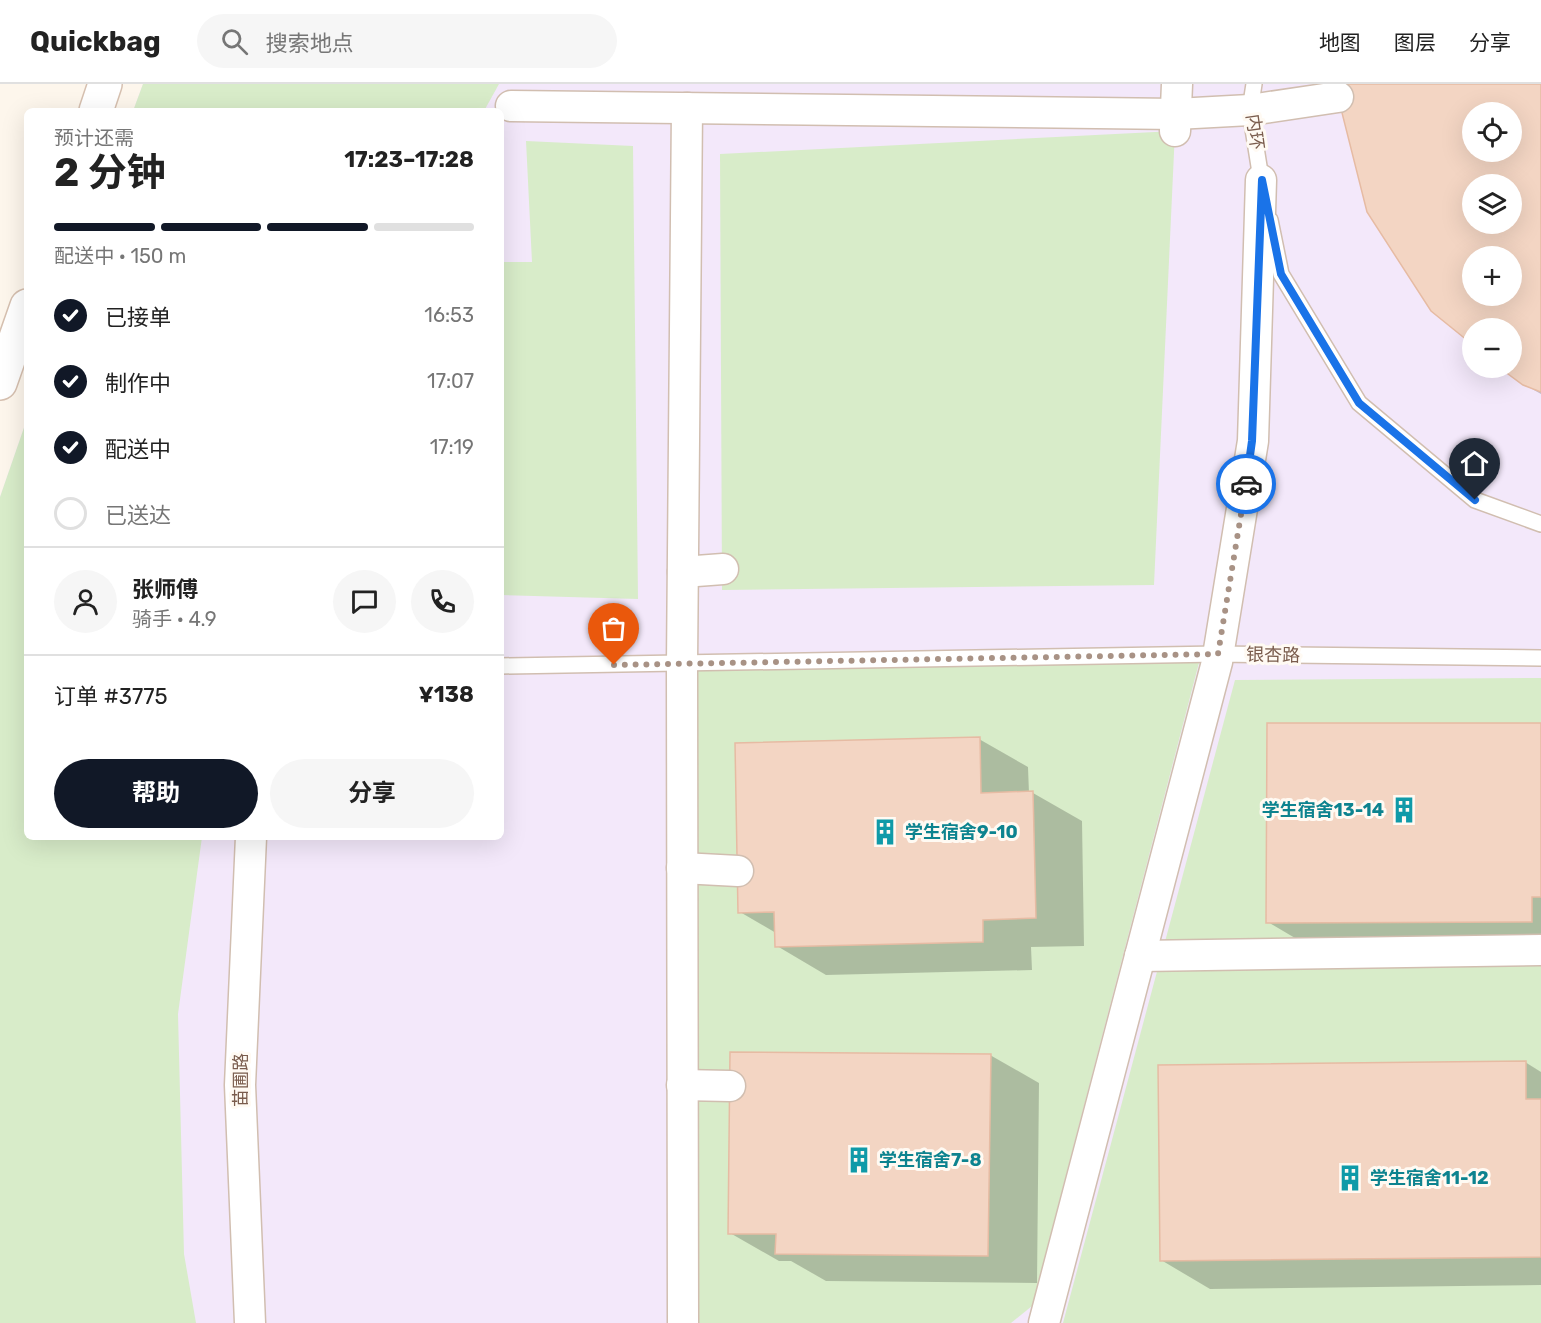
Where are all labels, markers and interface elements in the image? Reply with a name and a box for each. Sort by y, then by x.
search box [197,14,617,68]
text: Quickbag [30,25,161,58]
icon: search [218,25,251,58]
text: 搜索地点 [266,30,354,57]
text: 地图 [1319,30,1361,55]
text: 图层 [1394,30,1436,55]
text: 分享 [1469,30,1511,55]
map controls [1462,102,1522,378]
button: locate [1462,102,1522,162]
street label: 内环 [1242,113,1268,151]
text: 预计还需 [54,126,134,150]
text: 17:23–17:28 [344,146,474,173]
text: 2 分钟 [54,150,166,196]
button: layers [1462,174,1522,234]
text: 配送中 · 150 m [54,244,186,268]
button: + [1462,246,1522,306]
icon: check [54,299,87,332]
text: 16:53 [424,303,474,327]
text: 已接单 [105,304,171,331]
button: − [1462,318,1522,378]
icon: check [54,365,87,398]
text: 17:07 [427,369,474,393]
text: 制作中 [105,370,171,397]
icon: check [54,431,87,464]
text: 17:19 [430,435,474,459]
text: 配送中 [105,436,171,463]
pin [1449,438,1500,500]
icon: home [1458,447,1491,480]
courier [1216,454,1276,514]
icon: car [1230,468,1263,501]
text: 已送达 [105,502,171,529]
button: person [54,570,117,633]
button: chat [333,570,396,633]
button: phone [411,570,474,633]
text: 张师傅 [132,576,198,603]
pin [588,603,639,665]
text: 骑手 · 4.9 [132,607,217,631]
icon: bag [597,612,630,645]
street label: 银杏路 [1246,644,1300,666]
text: ¥138 [419,681,474,708]
text: 订单 #3775 [54,683,168,710]
button: 帮助 [54,759,258,828]
button: 分享 [270,759,474,828]
building icon: 学生宿舍13-14 [1389,795,1419,825]
place label: 学生宿舍13-14 [1262,799,1384,821]
building icon: 学生宿舍9-10 [870,817,900,847]
place label: 学生宿舍9-10 [905,821,1018,843]
street label: 苗圃路 [230,1053,252,1107]
building icon: 学生宿舍7-8 [844,1145,874,1175]
place label: 学生宿舍7-8 [879,1149,982,1171]
building icon: 学生宿舍11-12 [1335,1163,1365,1193]
place label: 学生宿舍11-12 [1370,1167,1489,1189]

